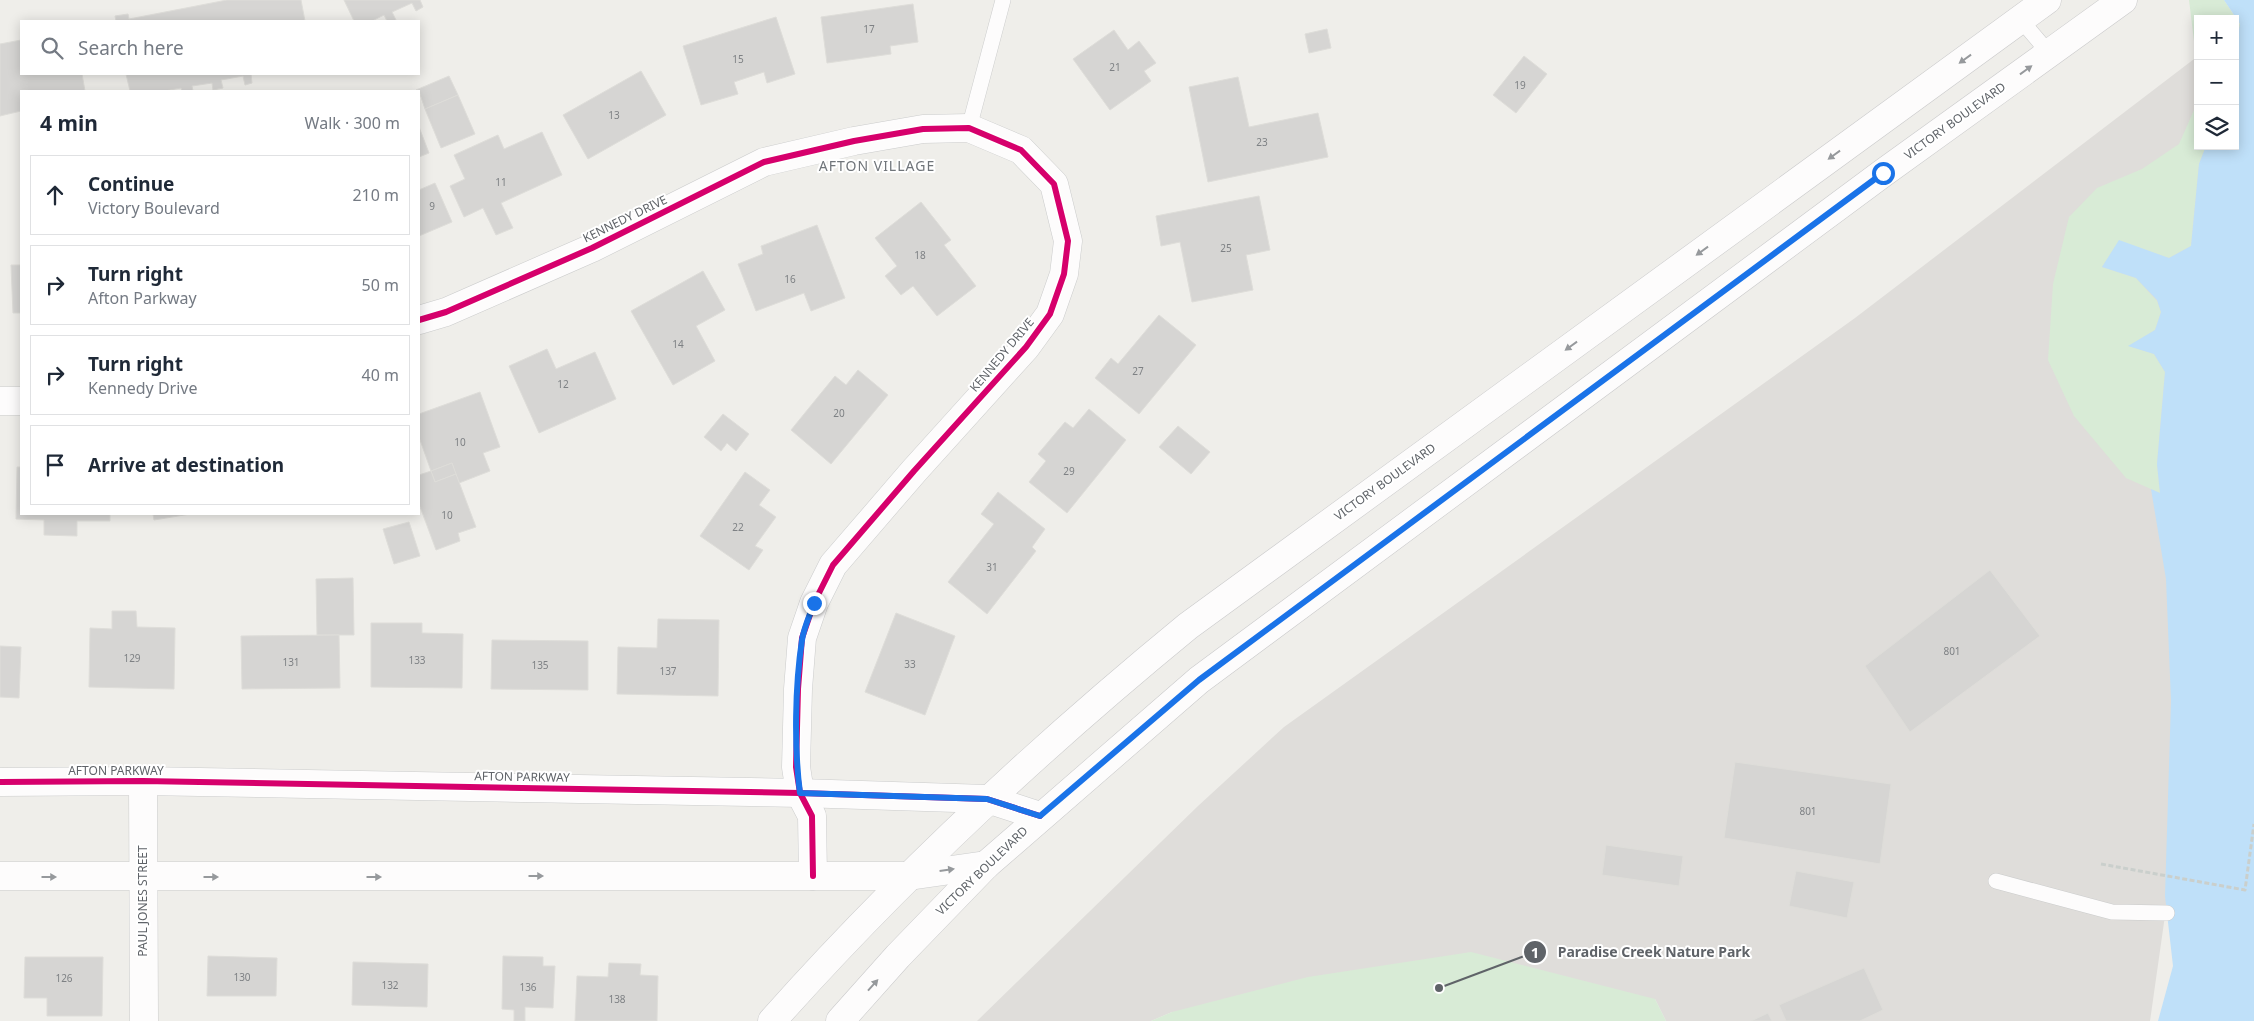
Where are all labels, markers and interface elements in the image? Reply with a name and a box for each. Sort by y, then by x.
map controls [2194,15,2239,150]
button: + [2194,15,2239,60]
search box [20,20,420,75]
house number: 17 [863,22,875,36]
icon: search [38,34,66,62]
text: Search here [78,35,184,61]
house number: 15 [732,52,744,66]
one-way arrow [1959,54,1972,65]
house number: 21 [1109,60,1121,74]
button: − [2194,60,2239,105]
one-way arrow [2019,64,2032,75]
house number: 19 [1514,78,1526,92]
street label: VICTORY BOULEVARD [1901,78,2009,163]
button: layers [2194,105,2239,150]
house number: 13 [608,108,620,122]
text: 4 min [40,109,98,137]
text: Walk · 300 m [305,112,400,134]
house number: 23 [1256,135,1268,149]
one-way arrow [1827,150,1841,160]
district label: AFTON VILLAGE [819,156,935,175]
route start [1872,162,1895,185]
text: Continue [88,171,174,197]
house number: 11 [495,175,507,189]
icon: ahead [41,181,69,209]
text: 210 m [352,184,399,206]
street label: KENNEDY DRIVE [580,191,670,246]
text: Victory Boulevard [88,197,220,219]
house number: 9 [429,199,435,213]
house number: 25 [1220,241,1232,255]
one-way arrow [1695,246,1709,256]
house number: 18 [914,248,926,262]
text: Turn right [88,261,183,287]
icon: right [41,271,69,299]
house number: 16 [784,272,796,286]
text: 50 m [362,274,399,296]
text: Afton Parkway [88,287,197,309]
street label: KENNEDY DRIVE [966,314,1038,395]
house number: 14 [672,337,684,351]
one-way arrow [1565,341,1578,352]
text: Turn right [88,351,183,377]
icon: right [41,361,69,389]
text: 40 m [362,364,399,386]
house number: 27 [1132,364,1144,378]
text: Kennedy Drive [88,377,197,399]
house number: 12 [557,377,569,391]
house number: 20 [833,406,845,420]
house number: 10 [454,435,466,449]
street label: VICTORY BOULEVARD [1331,439,1439,524]
icon: arrive [41,451,69,479]
text: Arrive at destination [88,452,284,478]
house number: 29 [1063,464,1075,478]
house number: 10 [441,508,453,522]
house number: 22 [732,520,744,534]
house number: 31 [986,560,998,574]
route end [803,592,826,615]
house number: 801 [1943,644,1961,658]
house number: 129 [123,651,141,665]
house number: 133 [408,653,426,667]
house number: 131 [282,655,300,669]
house number: 33 [904,657,916,671]
house number: 135 [531,658,549,672]
house number: 137 [659,664,677,678]
street label: AFTON PARKWAY [68,762,164,779]
street label: AFTON PARKWAY [474,767,570,786]
house number: 801 [1799,804,1817,818]
street label: VICTORY BOULEVARD [932,822,1031,919]
street label: PAUL JONES STREET [134,845,151,957]
one-way arrow [940,866,956,874]
one-way arrow [528,872,544,880]
one-way arrow [41,873,57,881]
one-way arrow [203,873,219,881]
one-way arrow [366,873,382,881]
callout: Paradise Creek Nature Park [1523,938,1760,967]
text: 1 [1531,942,1539,962]
text: Paradise Creek Nature Park [1558,942,1751,961]
house number: 130 [233,970,251,984]
house number: 126 [55,971,73,985]
house number: 132 [381,978,399,992]
one-way arrow [867,978,878,991]
house number: 136 [519,980,537,994]
house number: 138 [608,992,626,1006]

